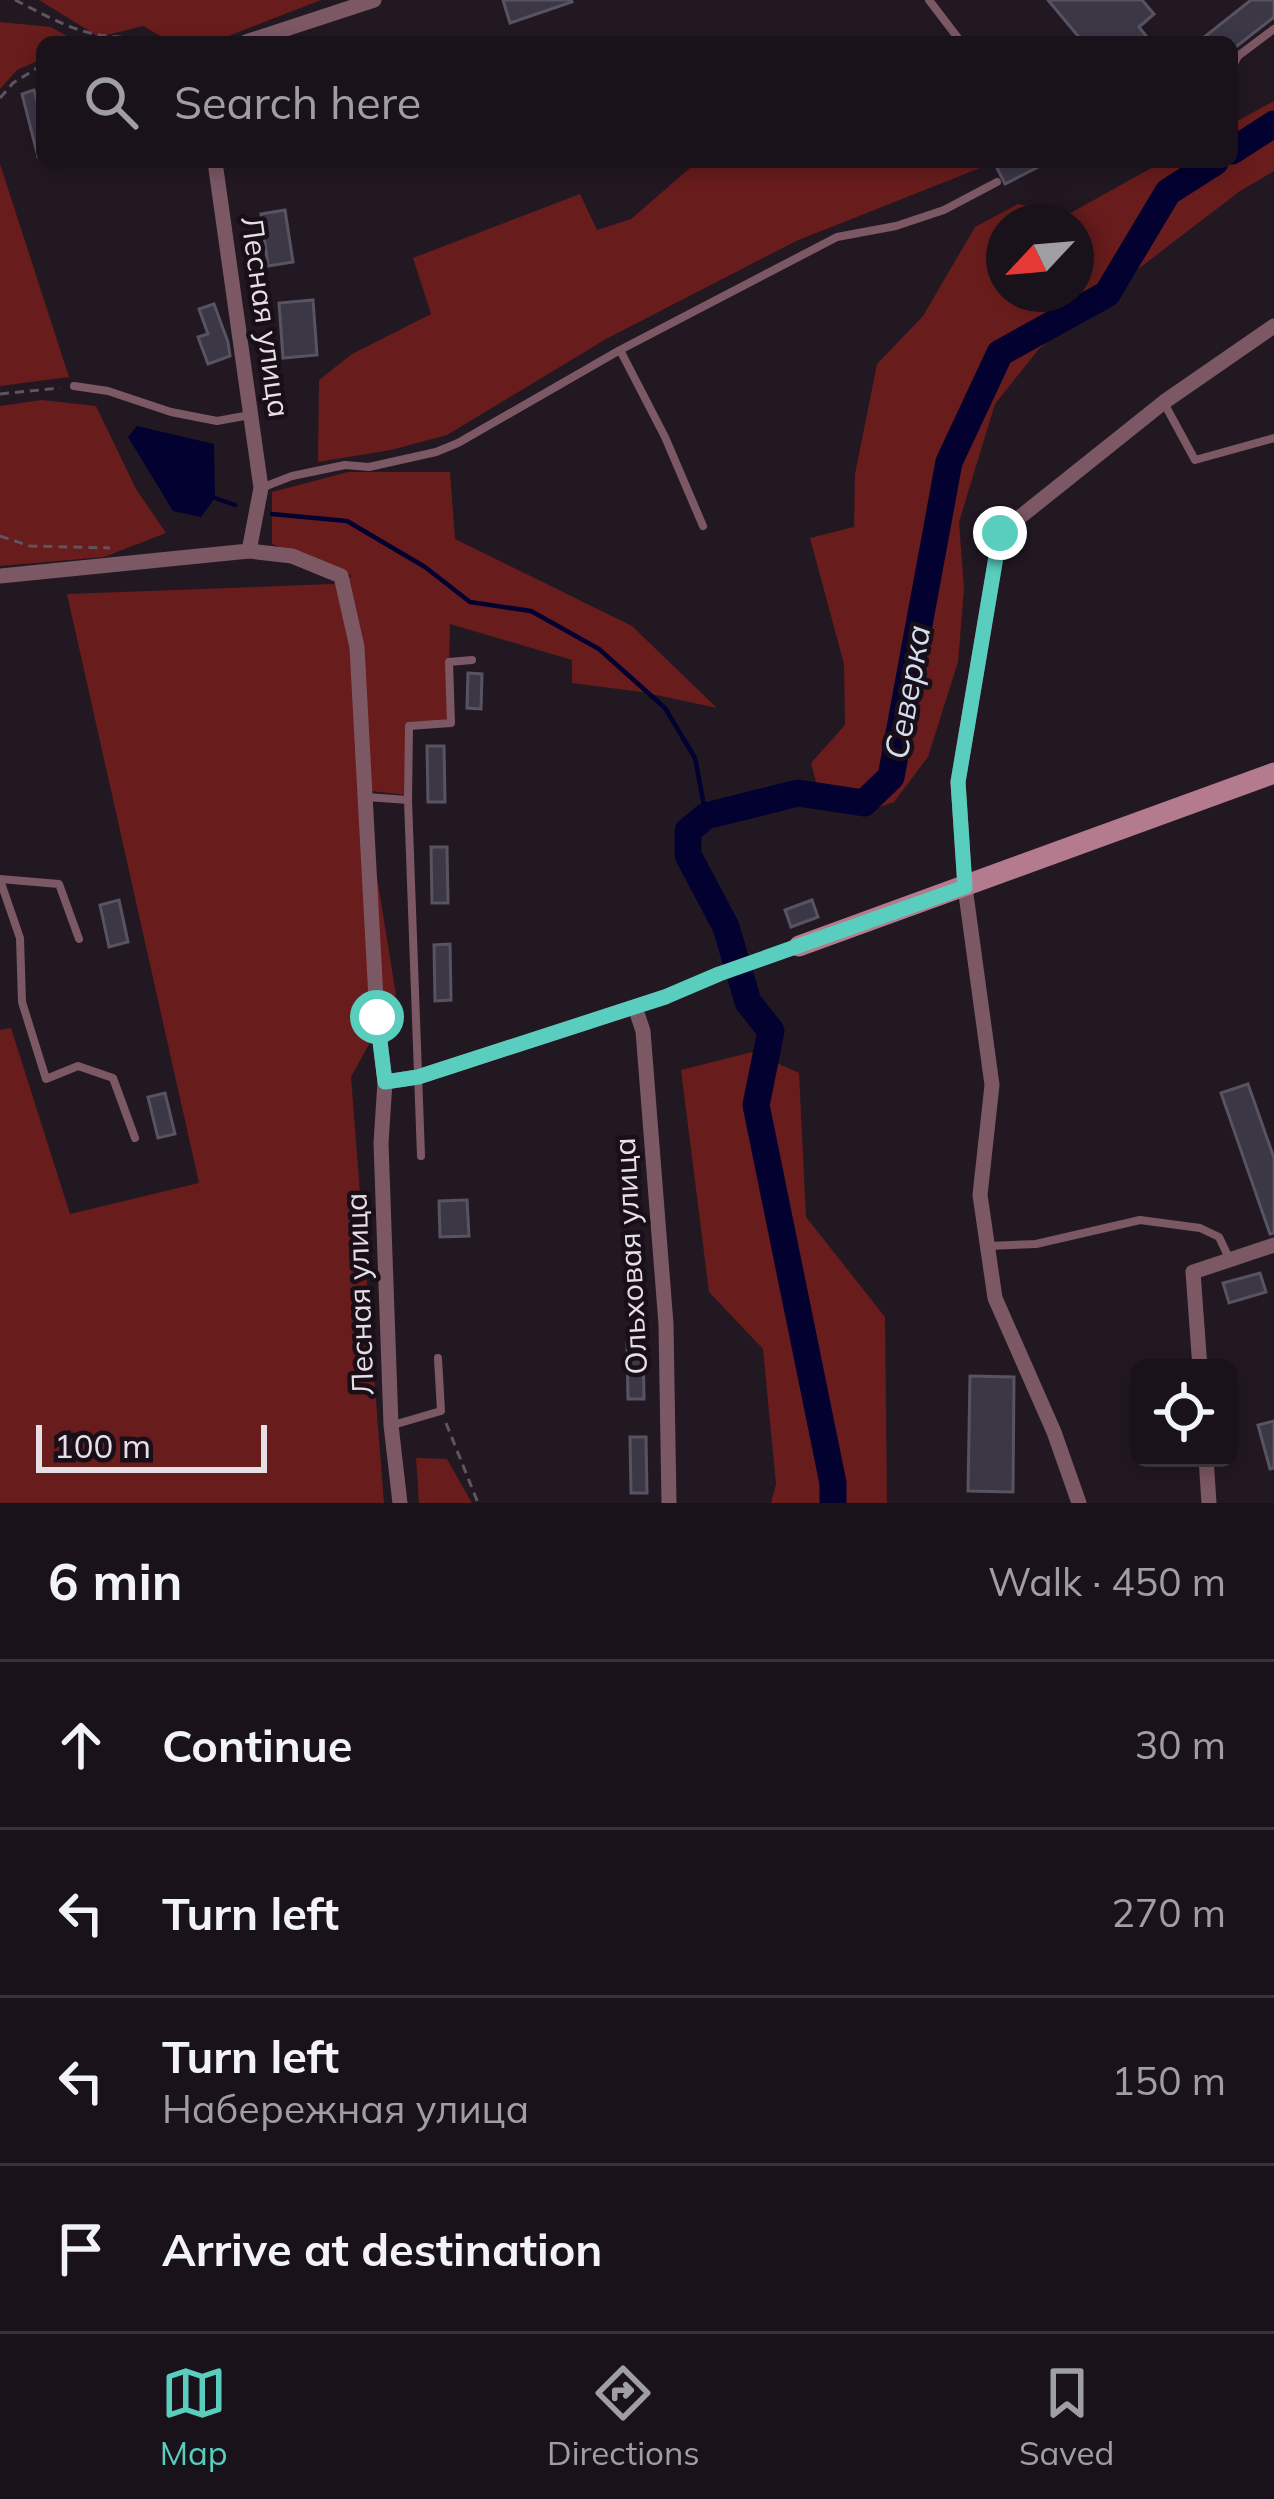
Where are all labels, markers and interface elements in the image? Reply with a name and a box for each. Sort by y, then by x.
search box [36,36,1238,168]
icon: search [78,69,144,135]
text: Search here [174,74,421,130]
north arrow [986,204,1094,312]
street label: Лесная улица [233,214,299,420]
route end [973,506,1027,560]
water label: Северка [875,622,938,762]
route start [350,990,404,1044]
street label: Ольховая улица [605,1137,655,1376]
street label: Лесная улица [336,1192,382,1396]
map controls [1130,1359,1238,1467]
button: locate [1130,1359,1238,1467]
scale bar [36,1419,267,1472]
text: 100 m [54,1425,151,1466]
text: 6 min [48,1549,183,1613]
text: Walk · 450 m [988,1557,1226,1606]
icon: ahead [48,1712,114,1778]
text: Continue [162,1717,352,1773]
text: 30 m [1135,1720,1226,1769]
icon: left [48,1880,114,1946]
text: Turn left [162,1885,339,1941]
text: 270 m [1111,1888,1226,1937]
text: Turn left [162,2028,339,2084]
icon: left [48,2048,114,2114]
text: 150 m [1111,2056,1226,2105]
text: Набережная улица [162,2084,529,2133]
icon: arrive [48,2216,114,2282]
text: Arrive at destination [162,2221,602,2277]
tab: Map [160,2360,228,2473]
tab: Directions [547,2360,700,2473]
tab: Saved [1019,2360,1114,2473]

